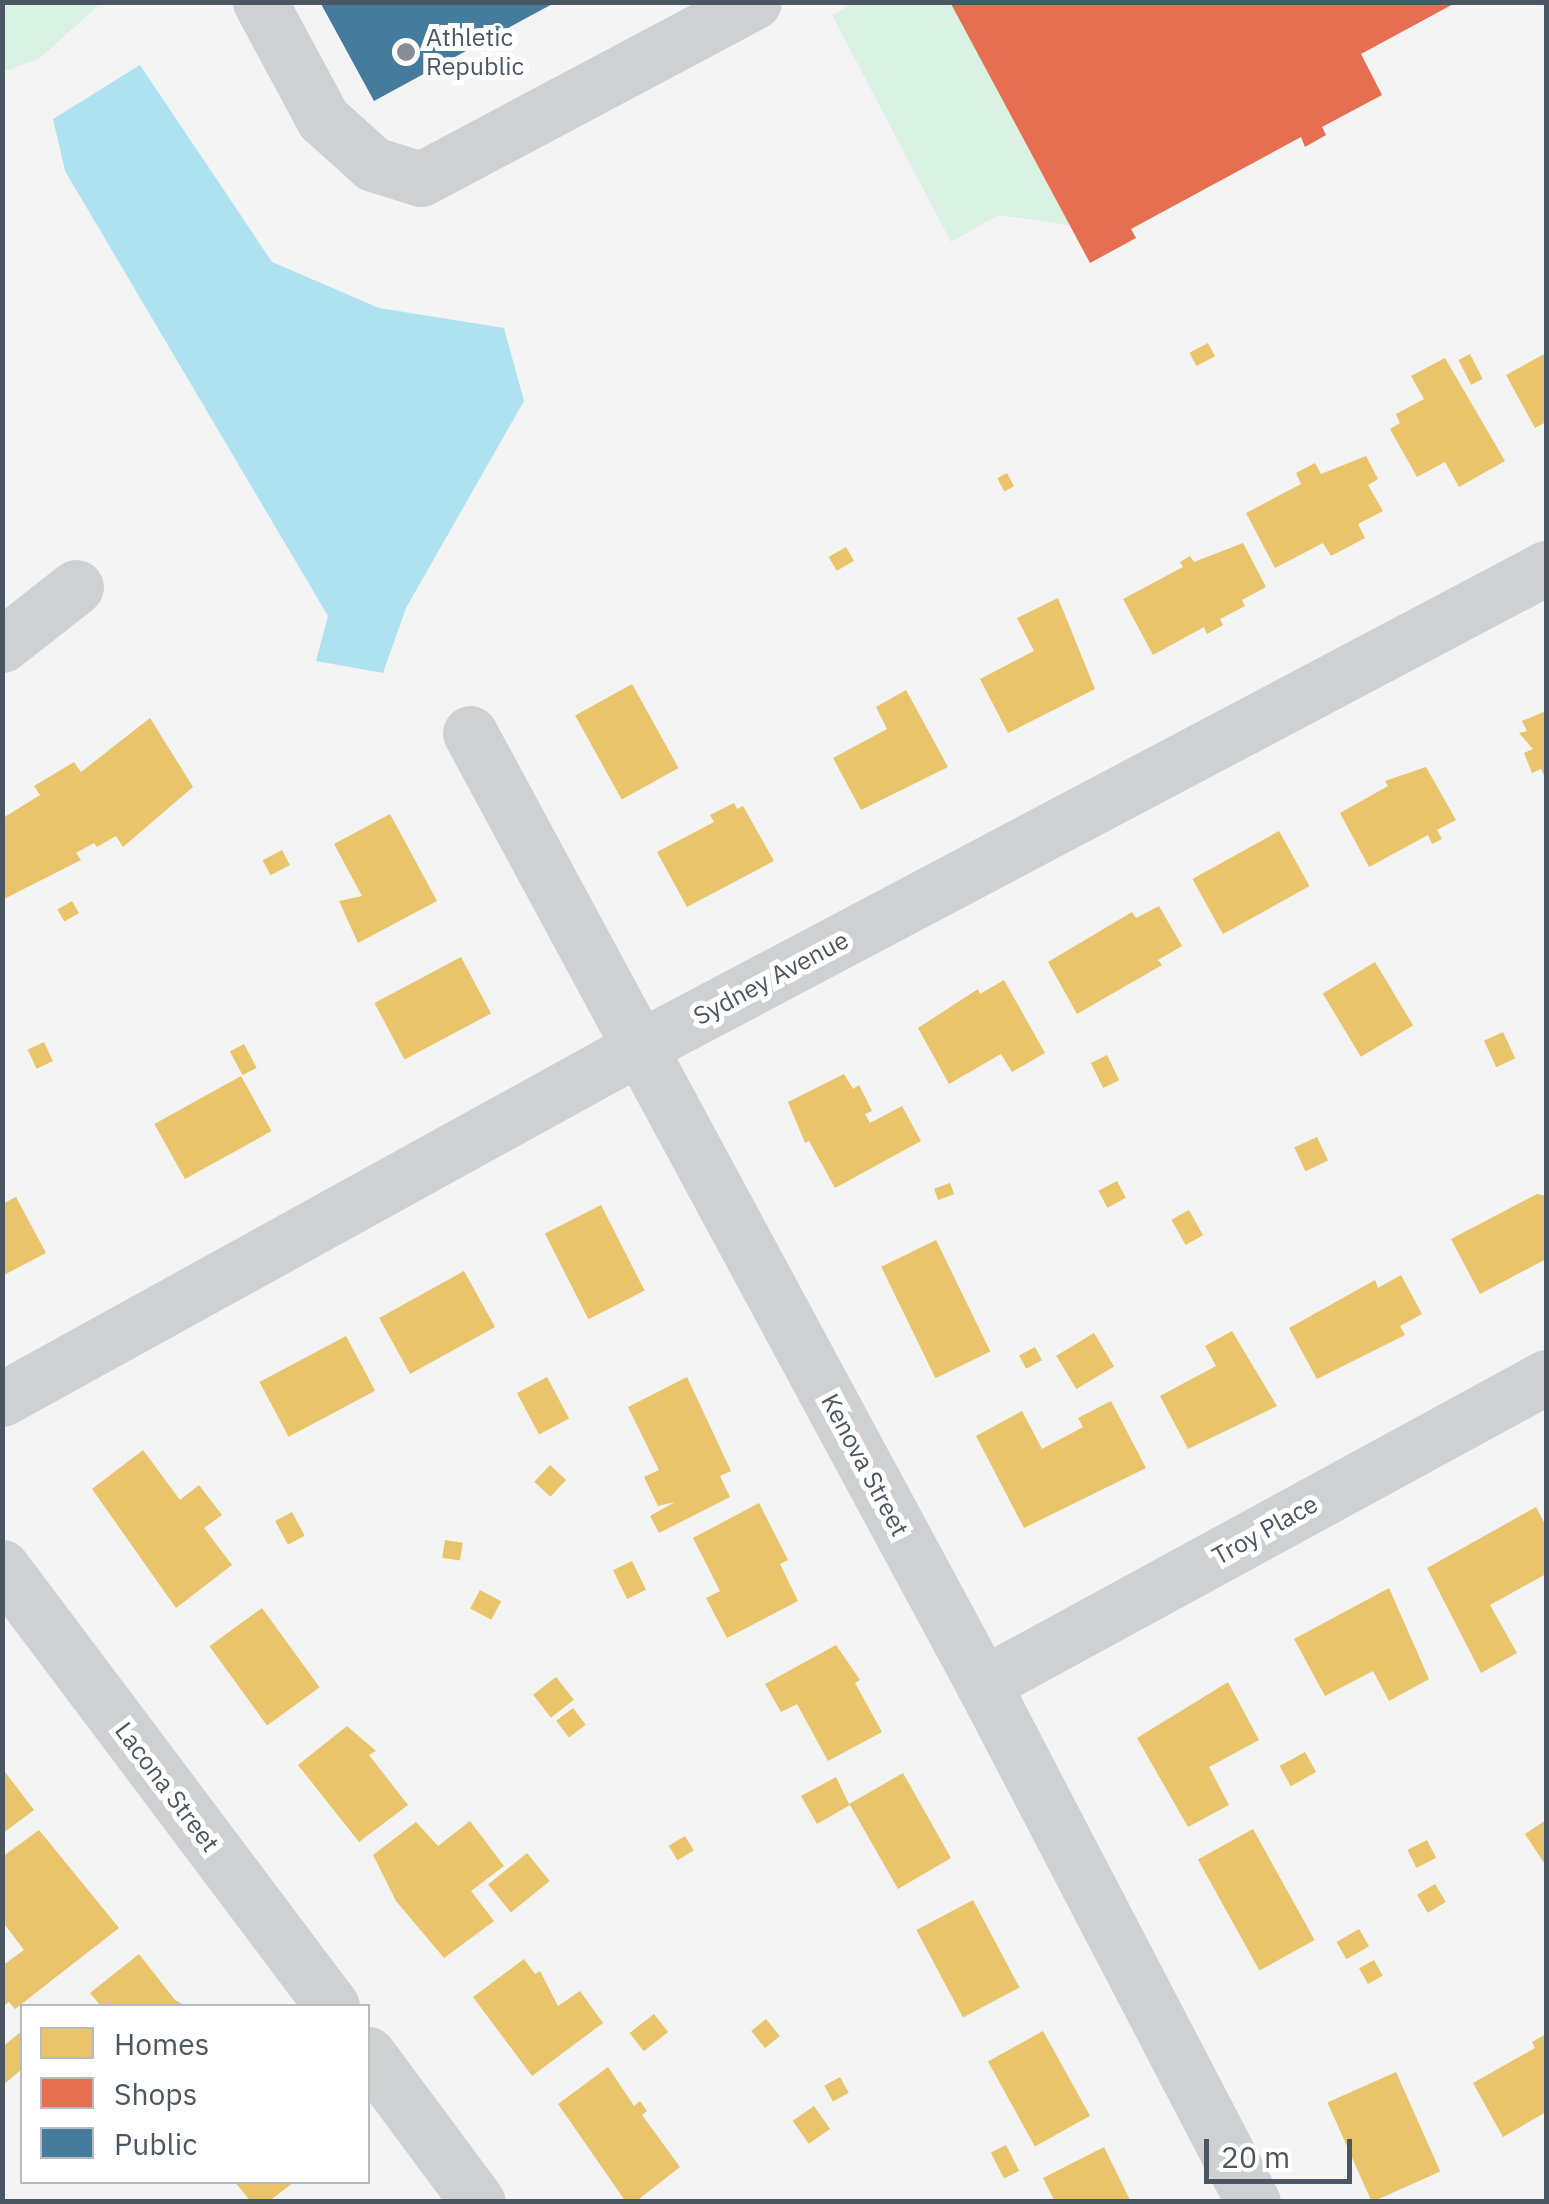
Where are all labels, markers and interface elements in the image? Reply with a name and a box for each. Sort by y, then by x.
place label: Athletic Republic [426,23,524,82]
marker: Athletic Republic [395,41,417,63]
street label: Sydney Avenue [688,925,854,1031]
street label: Kenova Street [815,1389,915,1541]
street label: Troy Place [1207,1489,1323,1571]
street label: Lacona Street [109,1716,225,1858]
legend [20,2004,370,2184]
text: Homes [114,2024,209,2063]
text: Shops [114,2074,197,2113]
scale bar [1209,2119,1356,2181]
text: Public [114,2124,197,2163]
text: 20 m [1221,2137,1290,2176]

